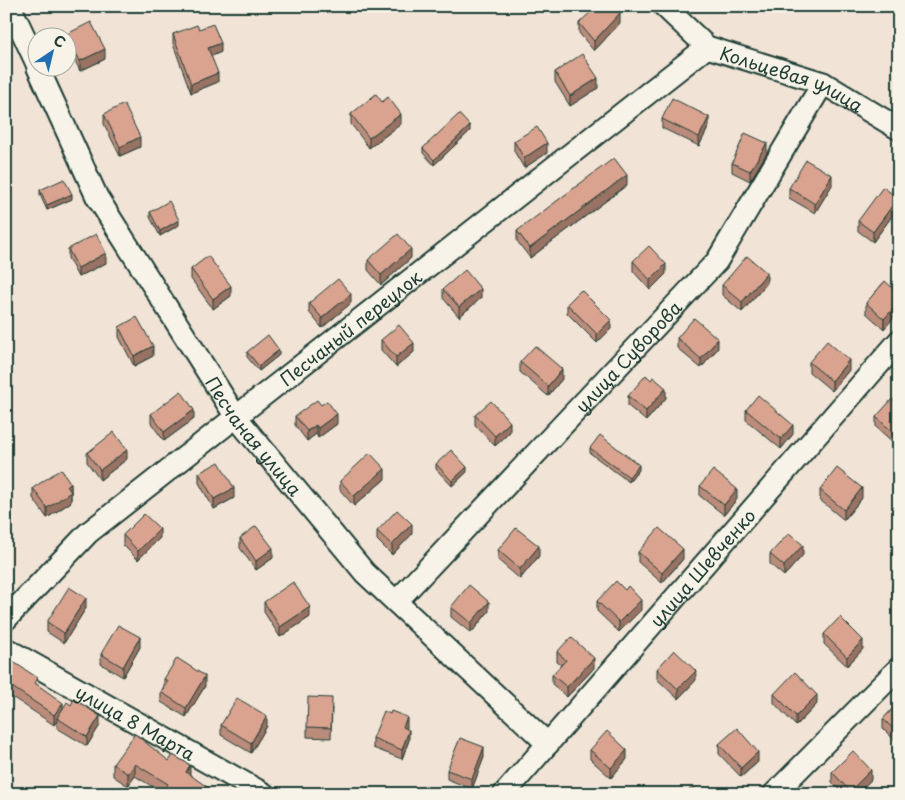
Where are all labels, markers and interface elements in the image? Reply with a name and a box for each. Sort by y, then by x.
north arrow [28,28,78,78]
text: С [49,29,70,53]
street label: Кольцевая улица [717,38,869,118]
street label: Песчаный переулок [273,263,427,392]
street label: улица Суворова [568,293,688,418]
street label: Песчаная улица [200,371,309,502]
street label: улица Шевченко [643,502,761,632]
street label: улица 8 Марта [71,678,201,766]

